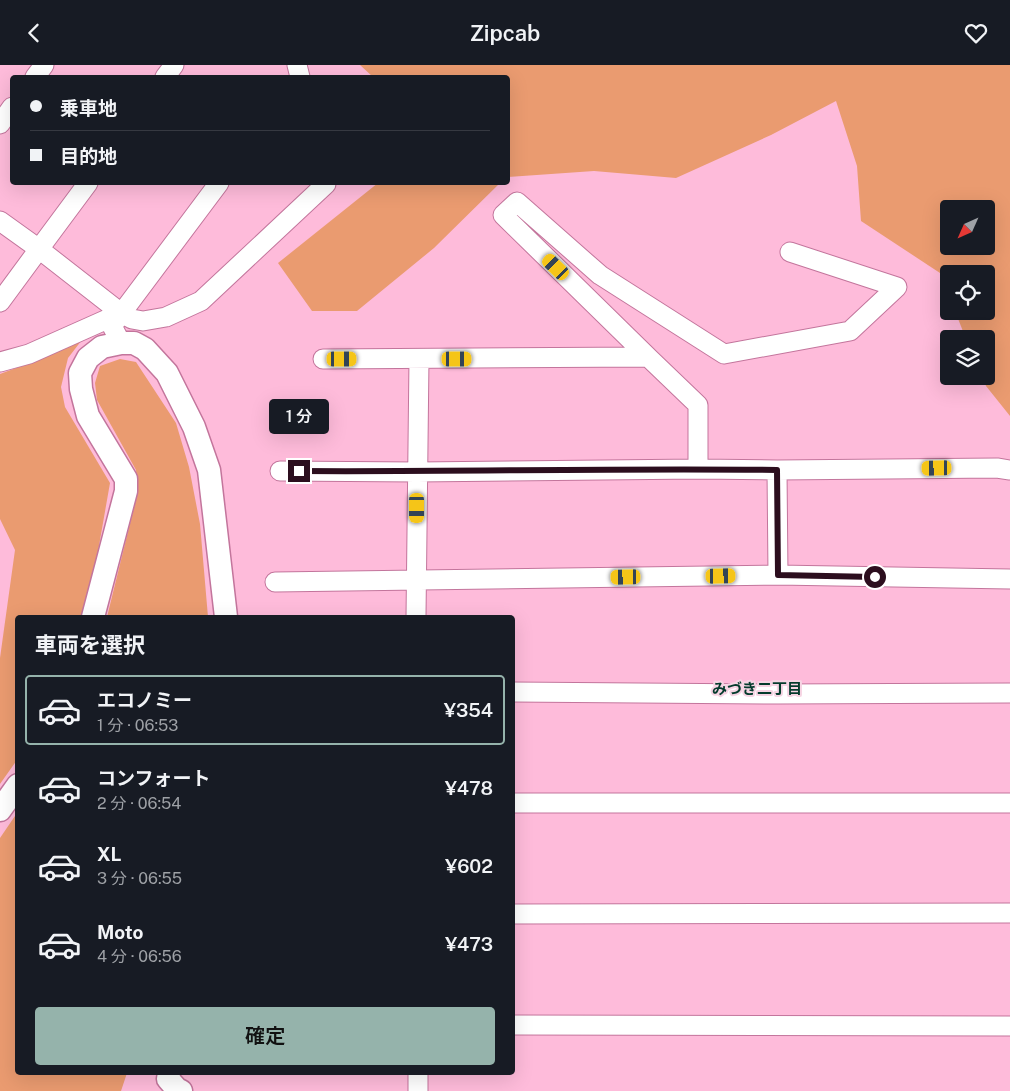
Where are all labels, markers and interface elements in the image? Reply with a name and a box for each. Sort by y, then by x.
icon: back [20,19,48,47]
icon: heart [962,19,990,47]
text: Zipcab [470,20,540,46]
text: 乗車地 [60,97,117,119]
text: 目的地 [60,145,117,167]
north arrow [940,200,995,255]
map controls [940,200,995,385]
car [539,251,572,283]
button: locate [940,265,995,320]
button: layers [940,330,995,385]
car [327,352,357,367]
car [442,352,472,367]
callout: 1 分 [269,399,329,433]
text: 1 分 [286,407,312,426]
route end [288,460,310,482]
car [921,460,952,476]
car [409,493,424,523]
route start [864,566,886,588]
car [705,568,736,584]
car [610,569,641,585]
text: 車両を選択 [35,632,145,658]
district label: みづき二丁目 [712,680,802,697]
icon: car [37,688,82,733]
text: エコノミー [97,689,192,711]
text: ¥354 [444,699,493,721]
text: 1 分 · 06:53 [97,716,178,735]
icon: car [37,766,82,811]
text: コンフォート [97,767,210,789]
text: ¥478 [445,777,493,799]
text: 2 分 · 06:54 [97,794,181,813]
text: XL [97,843,122,865]
icon: car [37,844,82,889]
text: ¥602 [445,855,493,877]
text: 3 分 · 06:55 [97,869,182,888]
text: Moto [97,921,143,943]
icon: car [37,922,82,967]
text: ¥473 [445,933,493,955]
text: 4 分 · 06:56 [97,947,182,966]
button: 確定 [35,1007,495,1065]

